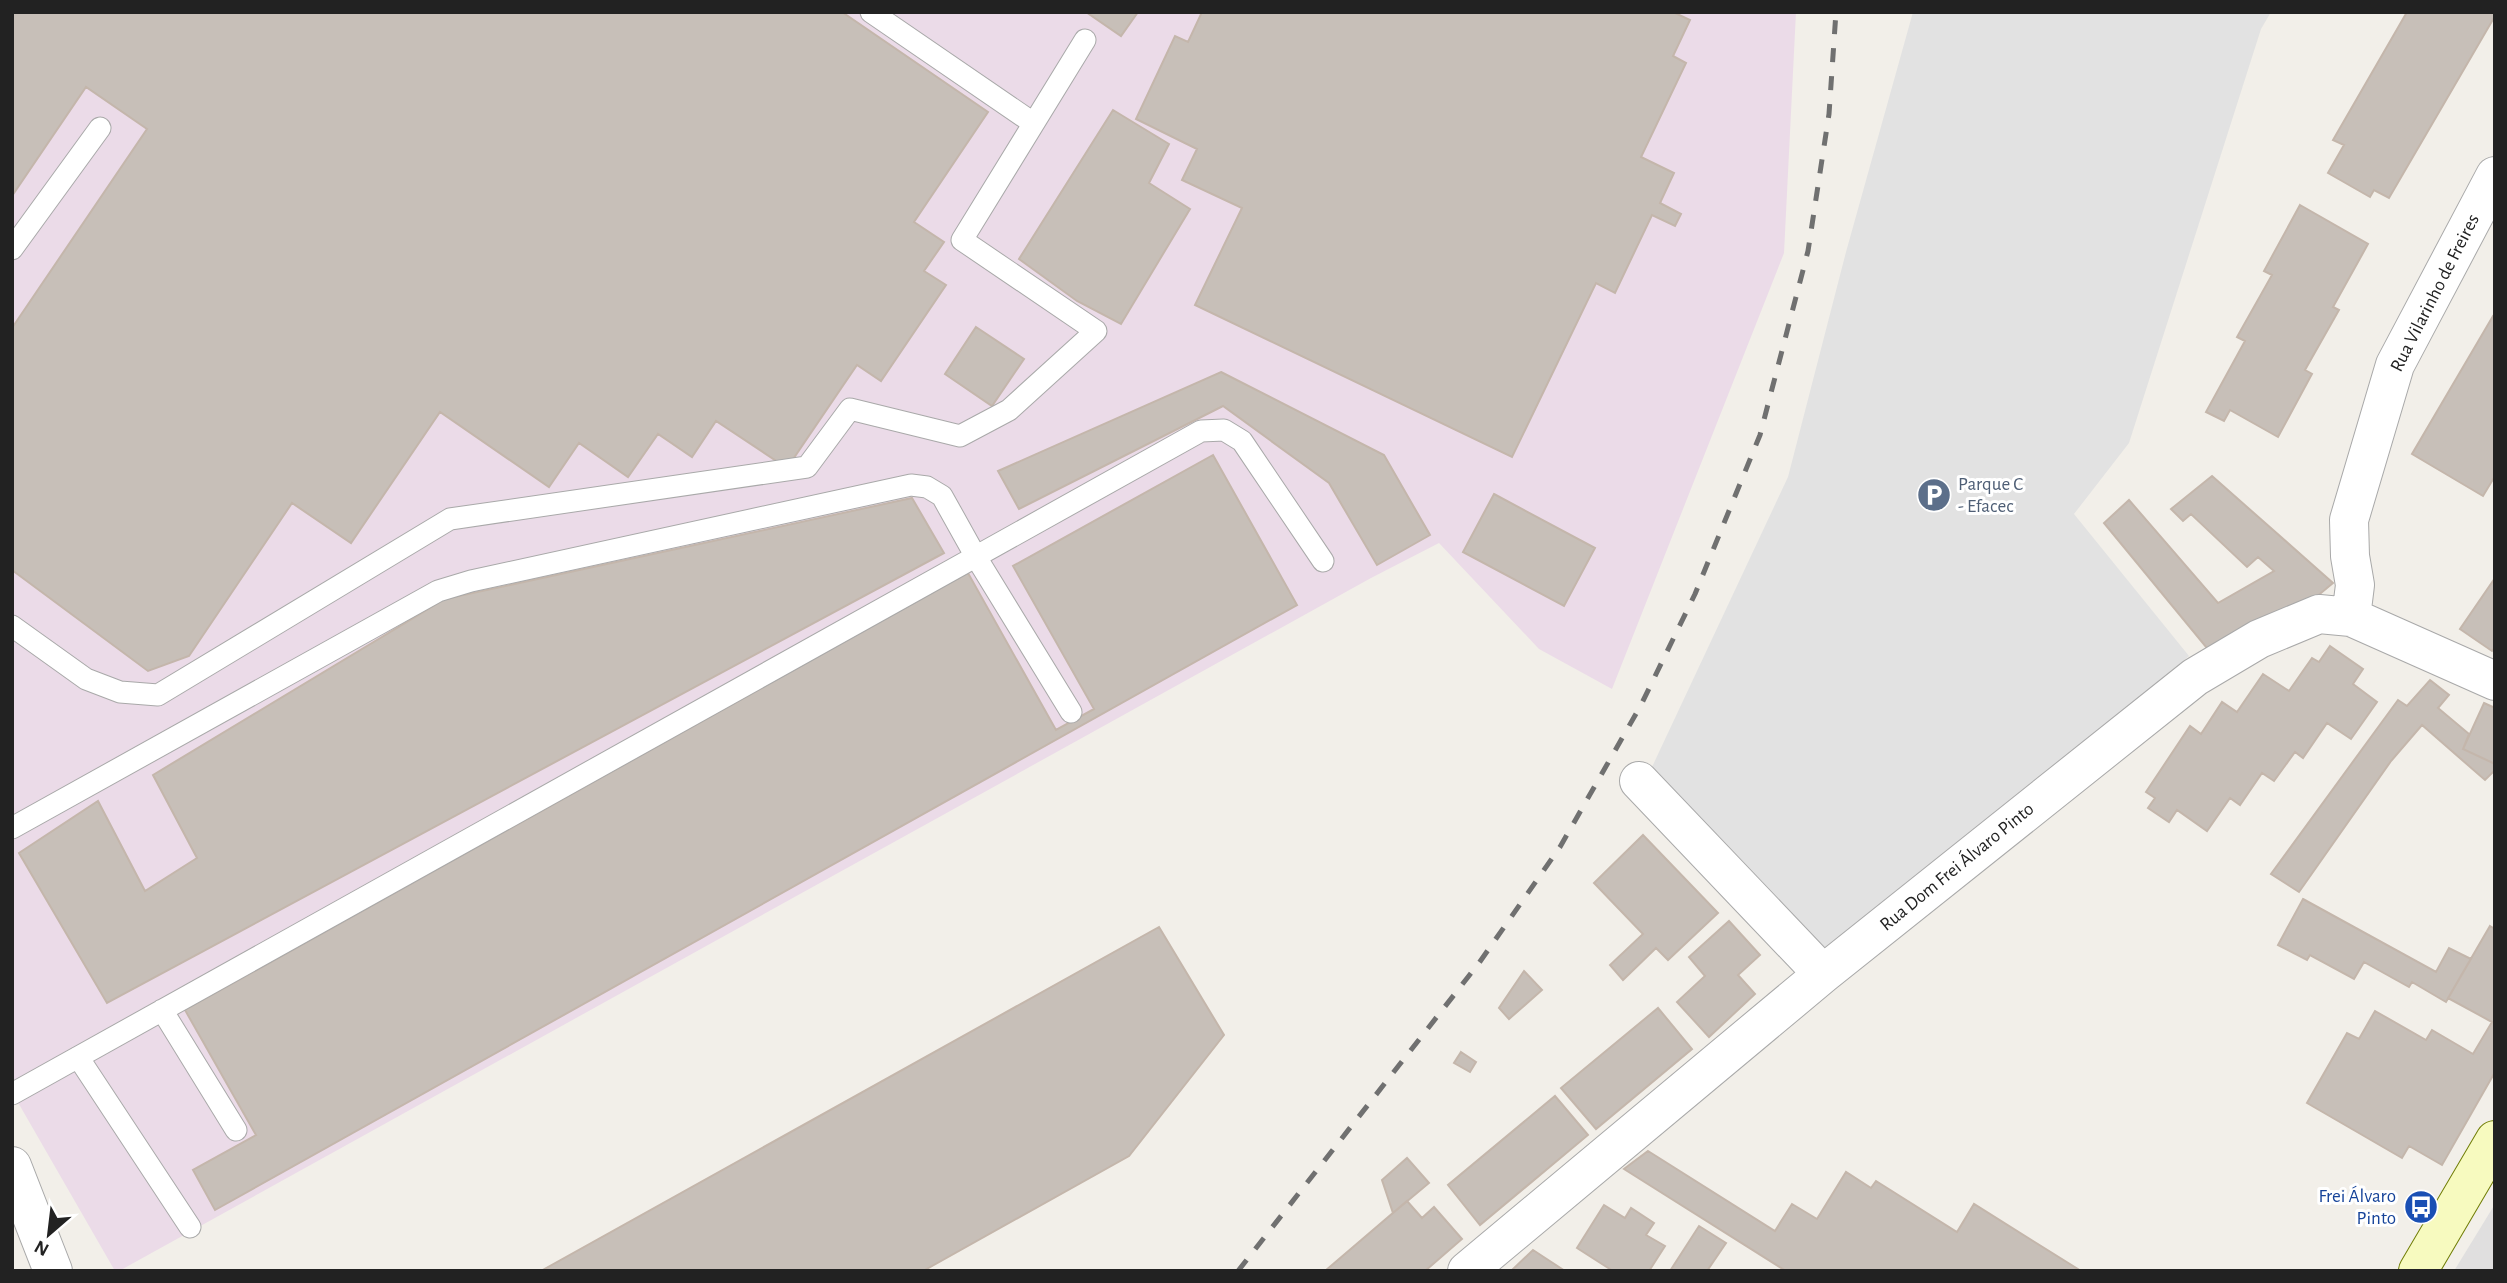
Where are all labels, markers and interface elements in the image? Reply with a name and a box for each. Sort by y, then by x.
street label: Rua Vilarinho de Freires [2387,211,2483,375]
place label: Parque C - Efacec [1958,475,2023,516]
parking icon: Parque C - Efacec [1915,476,1953,514]
street label: Rua Dom Frei Álvaro Pinto [1875,798,2037,935]
place label: Frei Álvaro Pinto [2318,1185,2396,1228]
bus stop icon: Frei Álvaro Pinto [2402,1188,2440,1226]
north arrow [14,1199,84,1269]
text: N [31,1236,52,1259]

